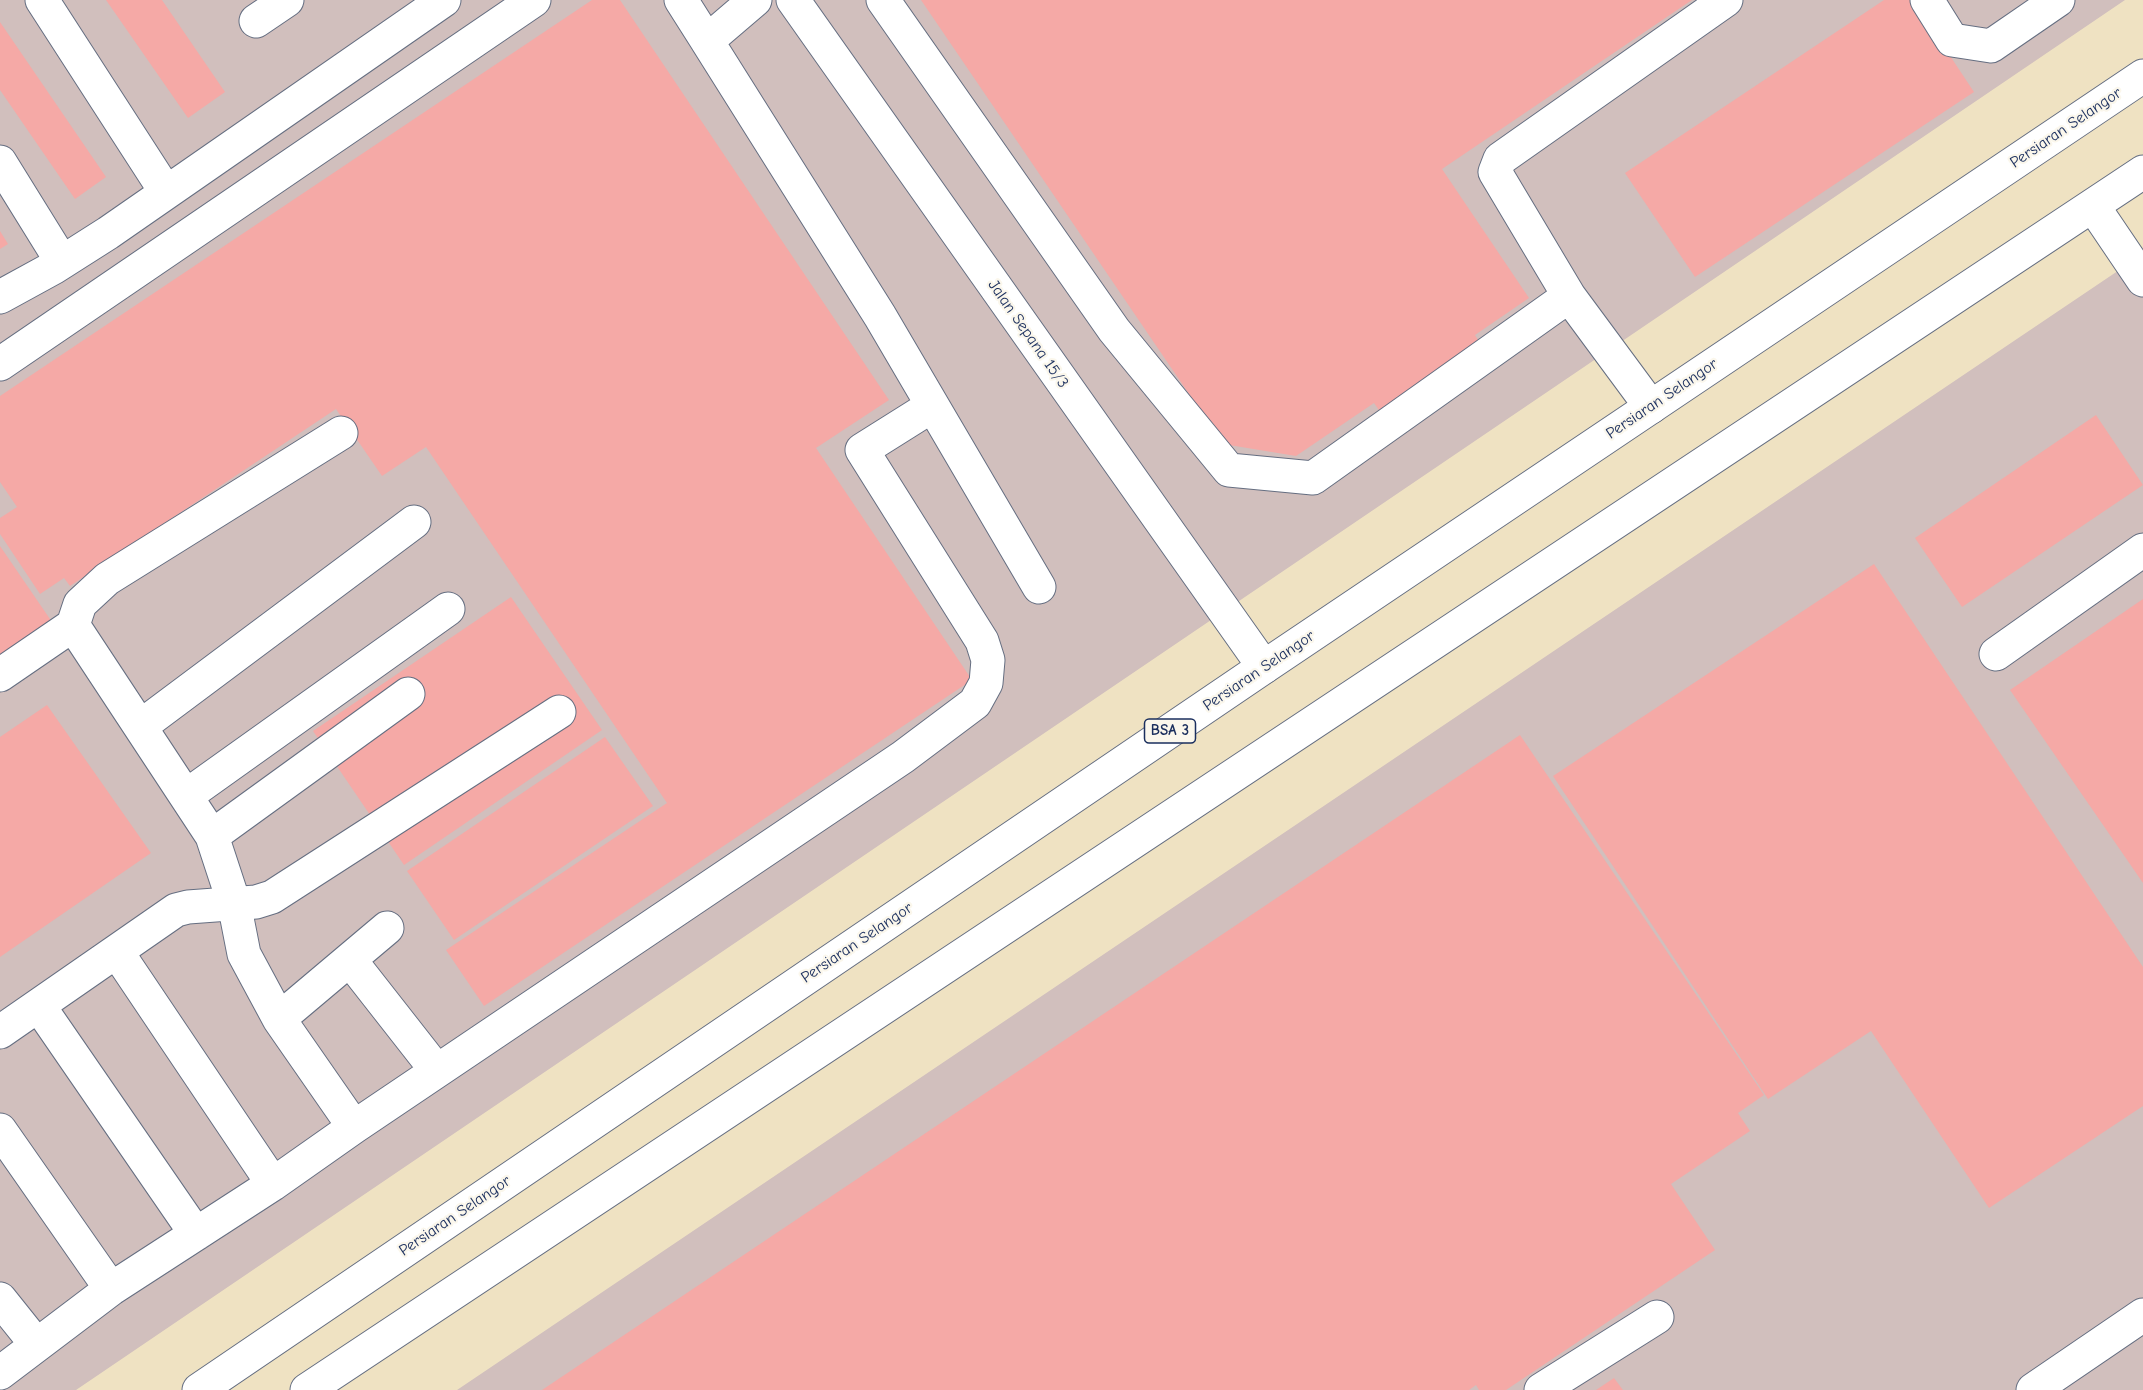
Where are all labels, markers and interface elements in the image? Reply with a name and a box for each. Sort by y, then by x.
street label: Persiaran Selangor [2007,84,2125,172]
street label: Jalan Sepana 15/3 [984,276,1072,392]
street label: Persiaran Selangor [1603,355,1721,443]
street label: Persiaran Selangor [1200,627,1318,715]
road number: BSA 3 [1144,719,1196,743]
street label: Persiaran Selangor [798,899,916,987]
street label: Persiaran Selangor [396,1172,514,1260]

